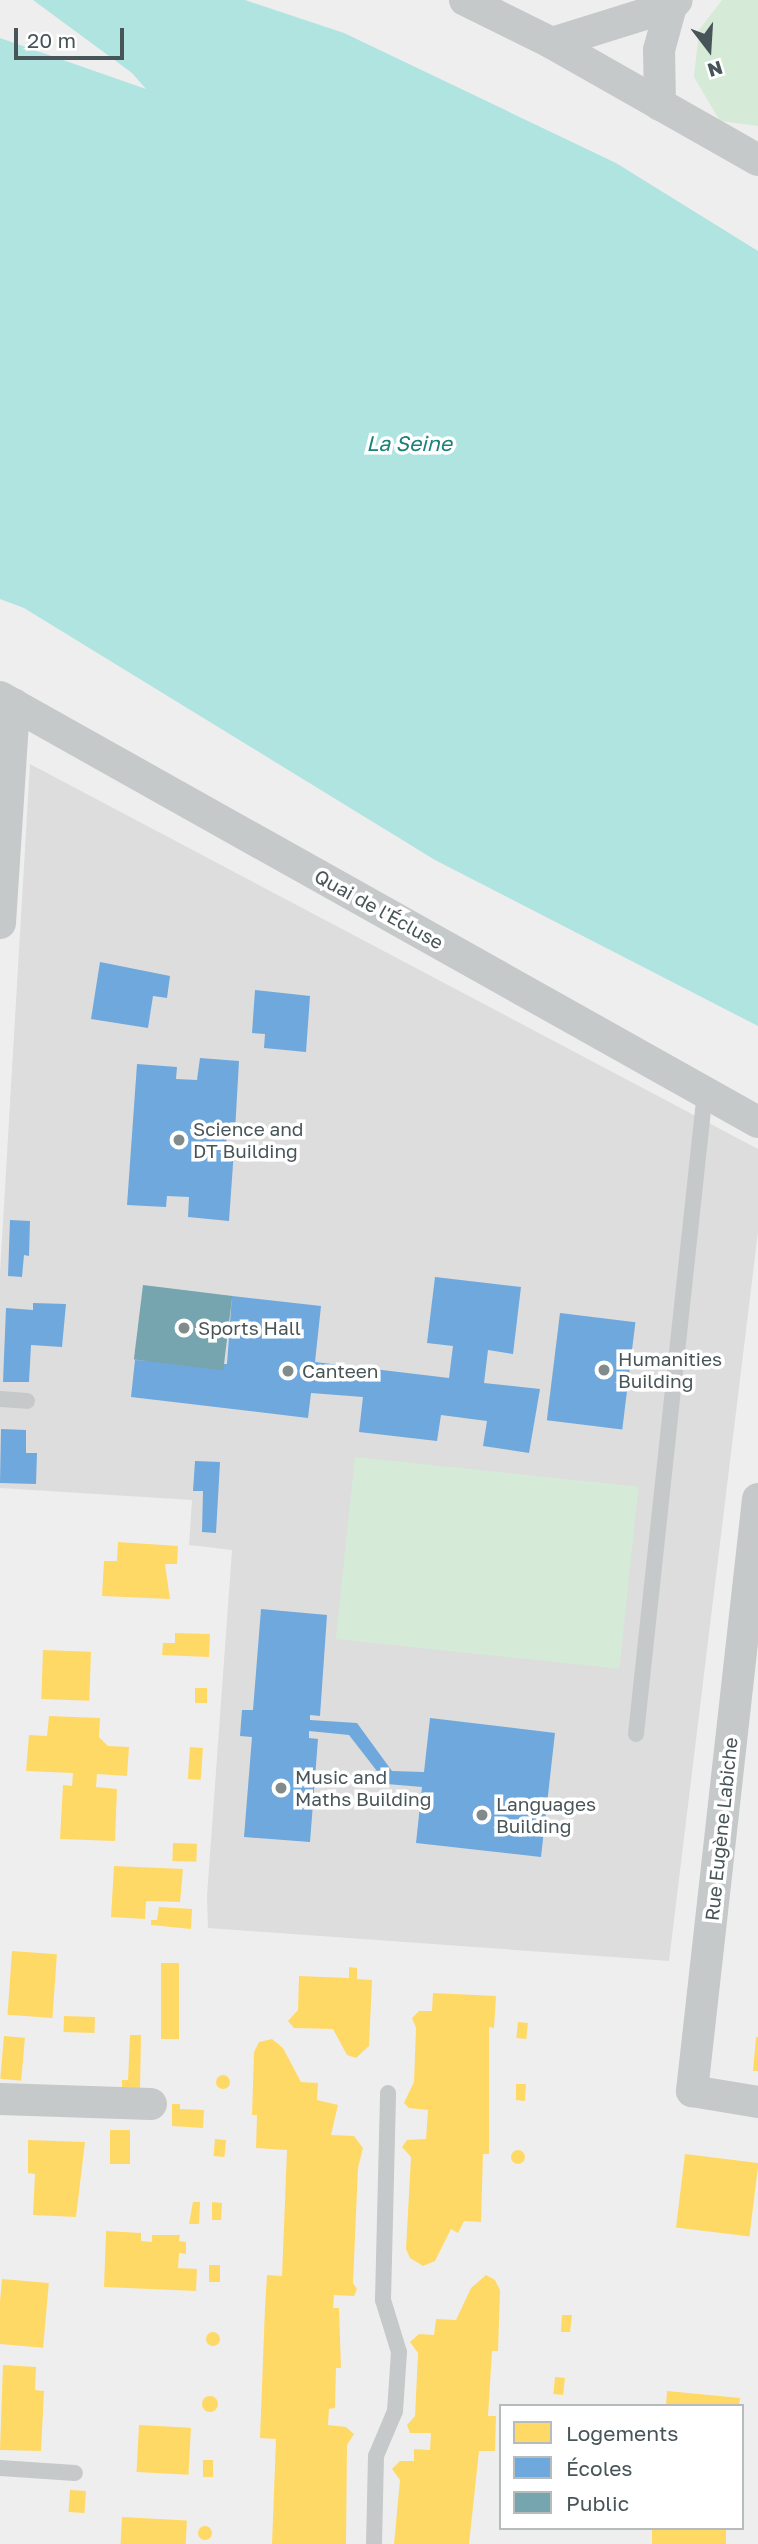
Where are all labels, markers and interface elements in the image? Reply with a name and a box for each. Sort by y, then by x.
scale bar [18,14,128,58]
north arrow [674,14,744,84]
text: 20 m [27,27,76,53]
text: N [705,56,726,83]
water label: La Seine [366,430,452,456]
street label: Quai de l'Écluse [311,864,447,954]
place label: Science and DT Building [193,1118,304,1162]
marker: Science and DT Building [171,1132,187,1148]
place label: Sports Hall [198,1317,301,1339]
marker: Sports Hall [176,1320,192,1336]
place label: Humanities Building [618,1348,722,1392]
place label: Canteen [302,1360,378,1382]
marker: Humanities Building [596,1362,612,1378]
marker: Canteen [280,1363,296,1379]
street label: Rue Eugène Labiche [700,1736,742,1922]
place label: Music and Maths Building [295,1766,431,1810]
marker: Music and Maths Building [273,1780,289,1796]
place label: Languages Building [496,1793,596,1837]
marker: Languages Building [474,1807,490,1823]
legend [499,2404,744,2530]
text: Logements [566,2420,678,2446]
text: Écoles [566,2455,632,2481]
text: Public [566,2490,629,2516]

